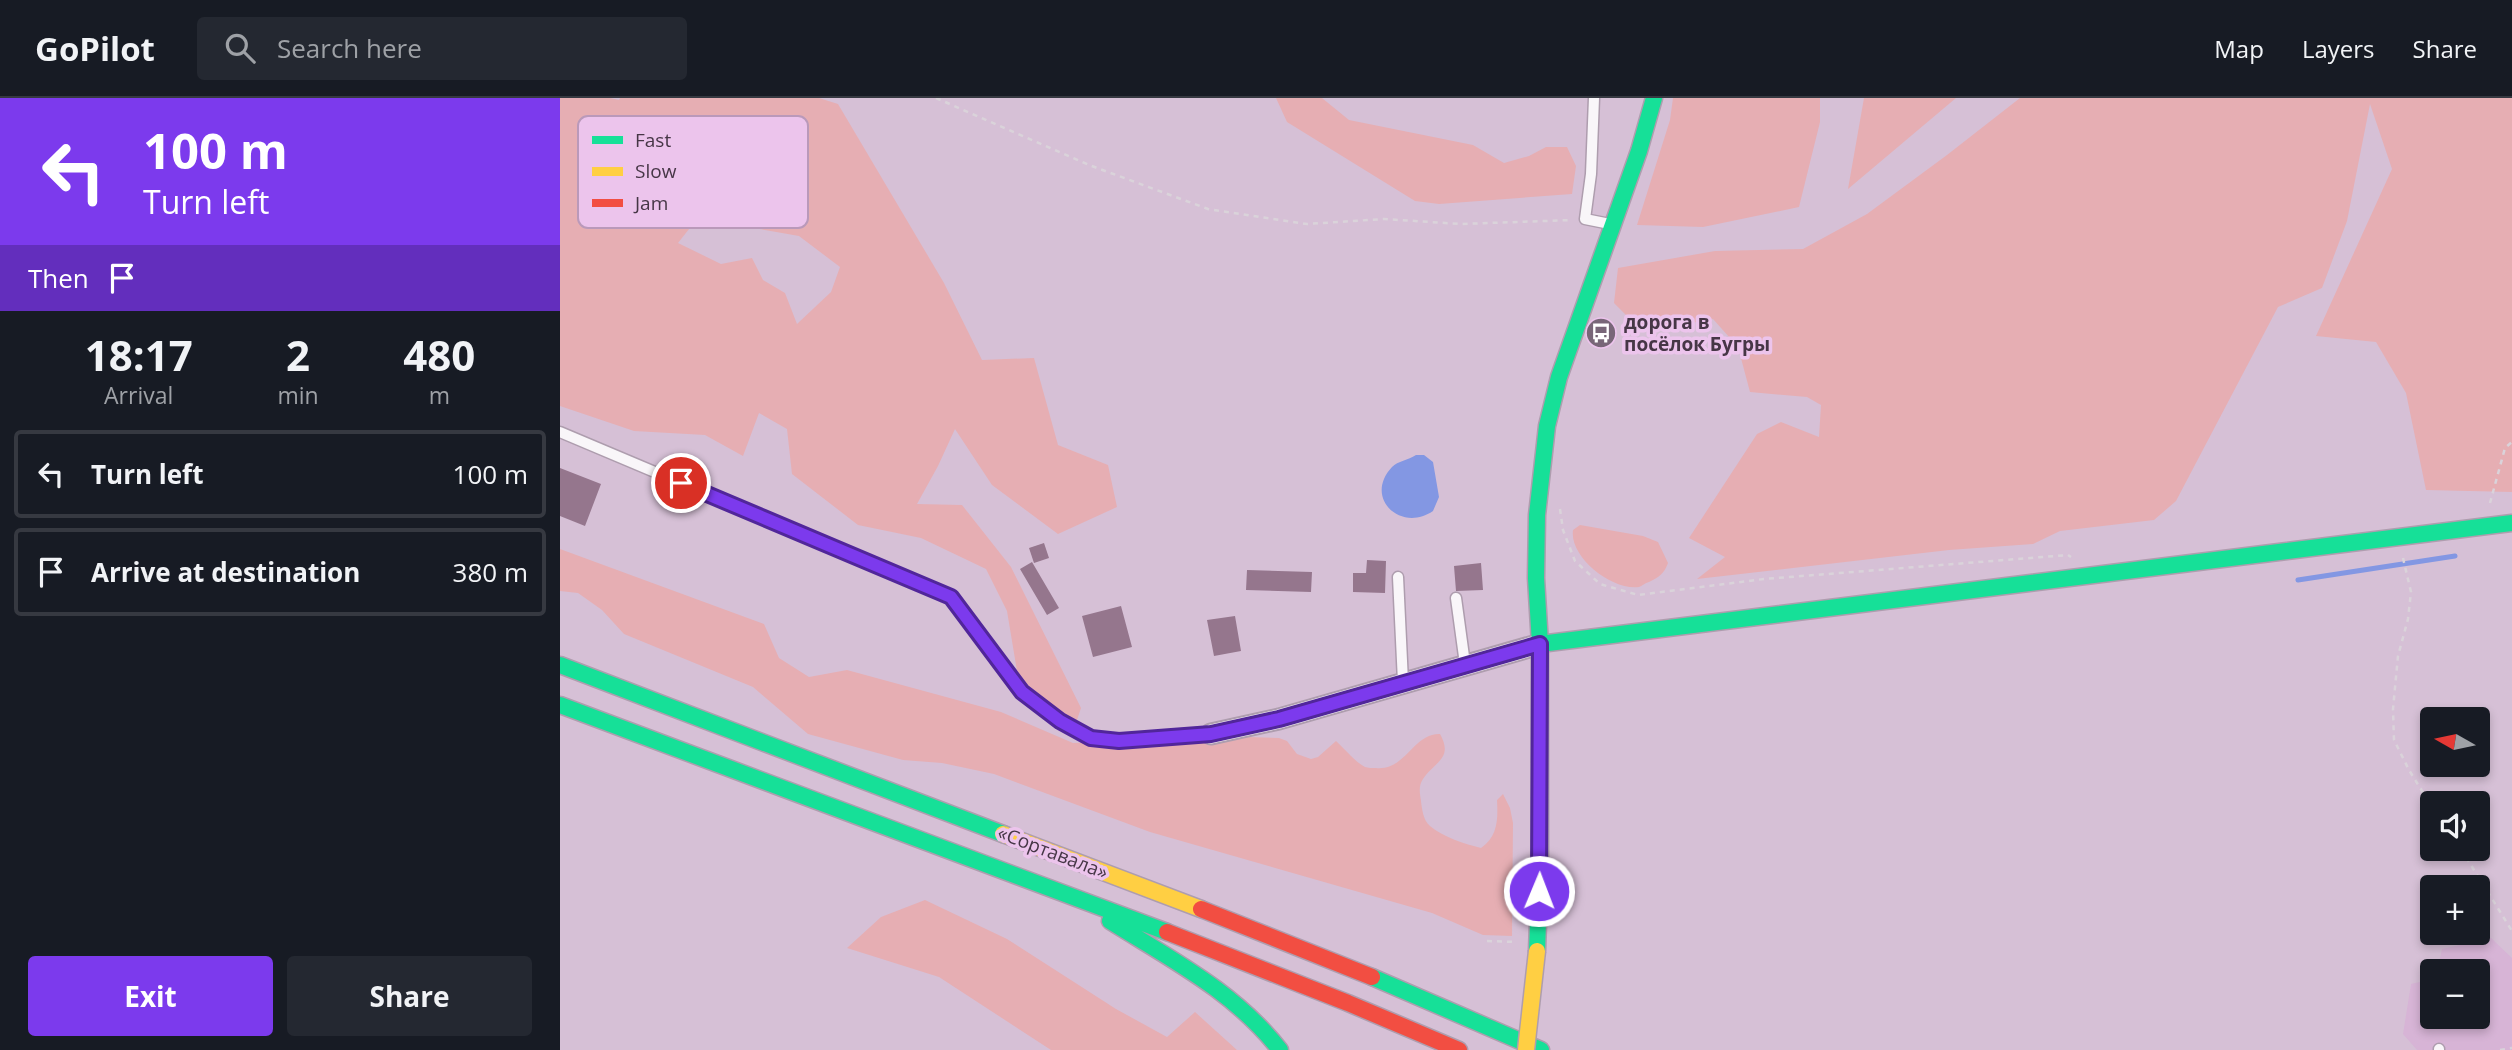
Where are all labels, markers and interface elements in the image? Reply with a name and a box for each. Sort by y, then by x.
search box [197,17,687,80]
text: GoPilot [35,26,155,71]
icon: search [221,29,259,67]
text: Search here [277,30,422,66]
text: Map [2214,32,2264,65]
text: Layers [2302,32,2375,65]
text: Share [2413,32,2477,65]
legend [578,116,808,228]
text: 100 m [143,117,288,183]
icon: left [28,126,119,217]
text: Fast [635,127,671,153]
text: Slow [635,158,677,184]
text: Turn left [143,180,269,223]
text: Jam [633,190,668,216]
icon: arrive [103,259,141,297]
text: Then [28,260,89,296]
place label: дорога в посёлок Бугры [1624,309,1770,357]
bus stop icon: дорога в посёлок Бугры [1584,316,1618,350]
text: 18:17 [85,326,193,383]
text: 2 [286,326,310,383]
text: 480 [403,326,475,383]
text: Arrival [104,379,173,411]
text: min [277,379,319,411]
text: m [429,379,450,411]
pin [651,453,711,513]
icon: left [32,455,70,493]
text: Turn left [91,456,203,492]
text: 100 m [453,456,528,492]
icon: arrive [662,464,700,502]
icon: arrive [32,553,70,591]
text: Arrive at destination [91,554,360,590]
text: 380 m [453,554,528,590]
north arrow [2420,707,2490,777]
map controls [2420,707,2490,1029]
button: sound [2420,791,2490,861]
street label: «Сортавала» [994,819,1112,885]
position arrow [1502,854,1576,928]
button: + [2420,875,2490,945]
button: Exit [28,956,273,1036]
button: Share [287,956,532,1036]
button: − [2420,959,2490,1029]

